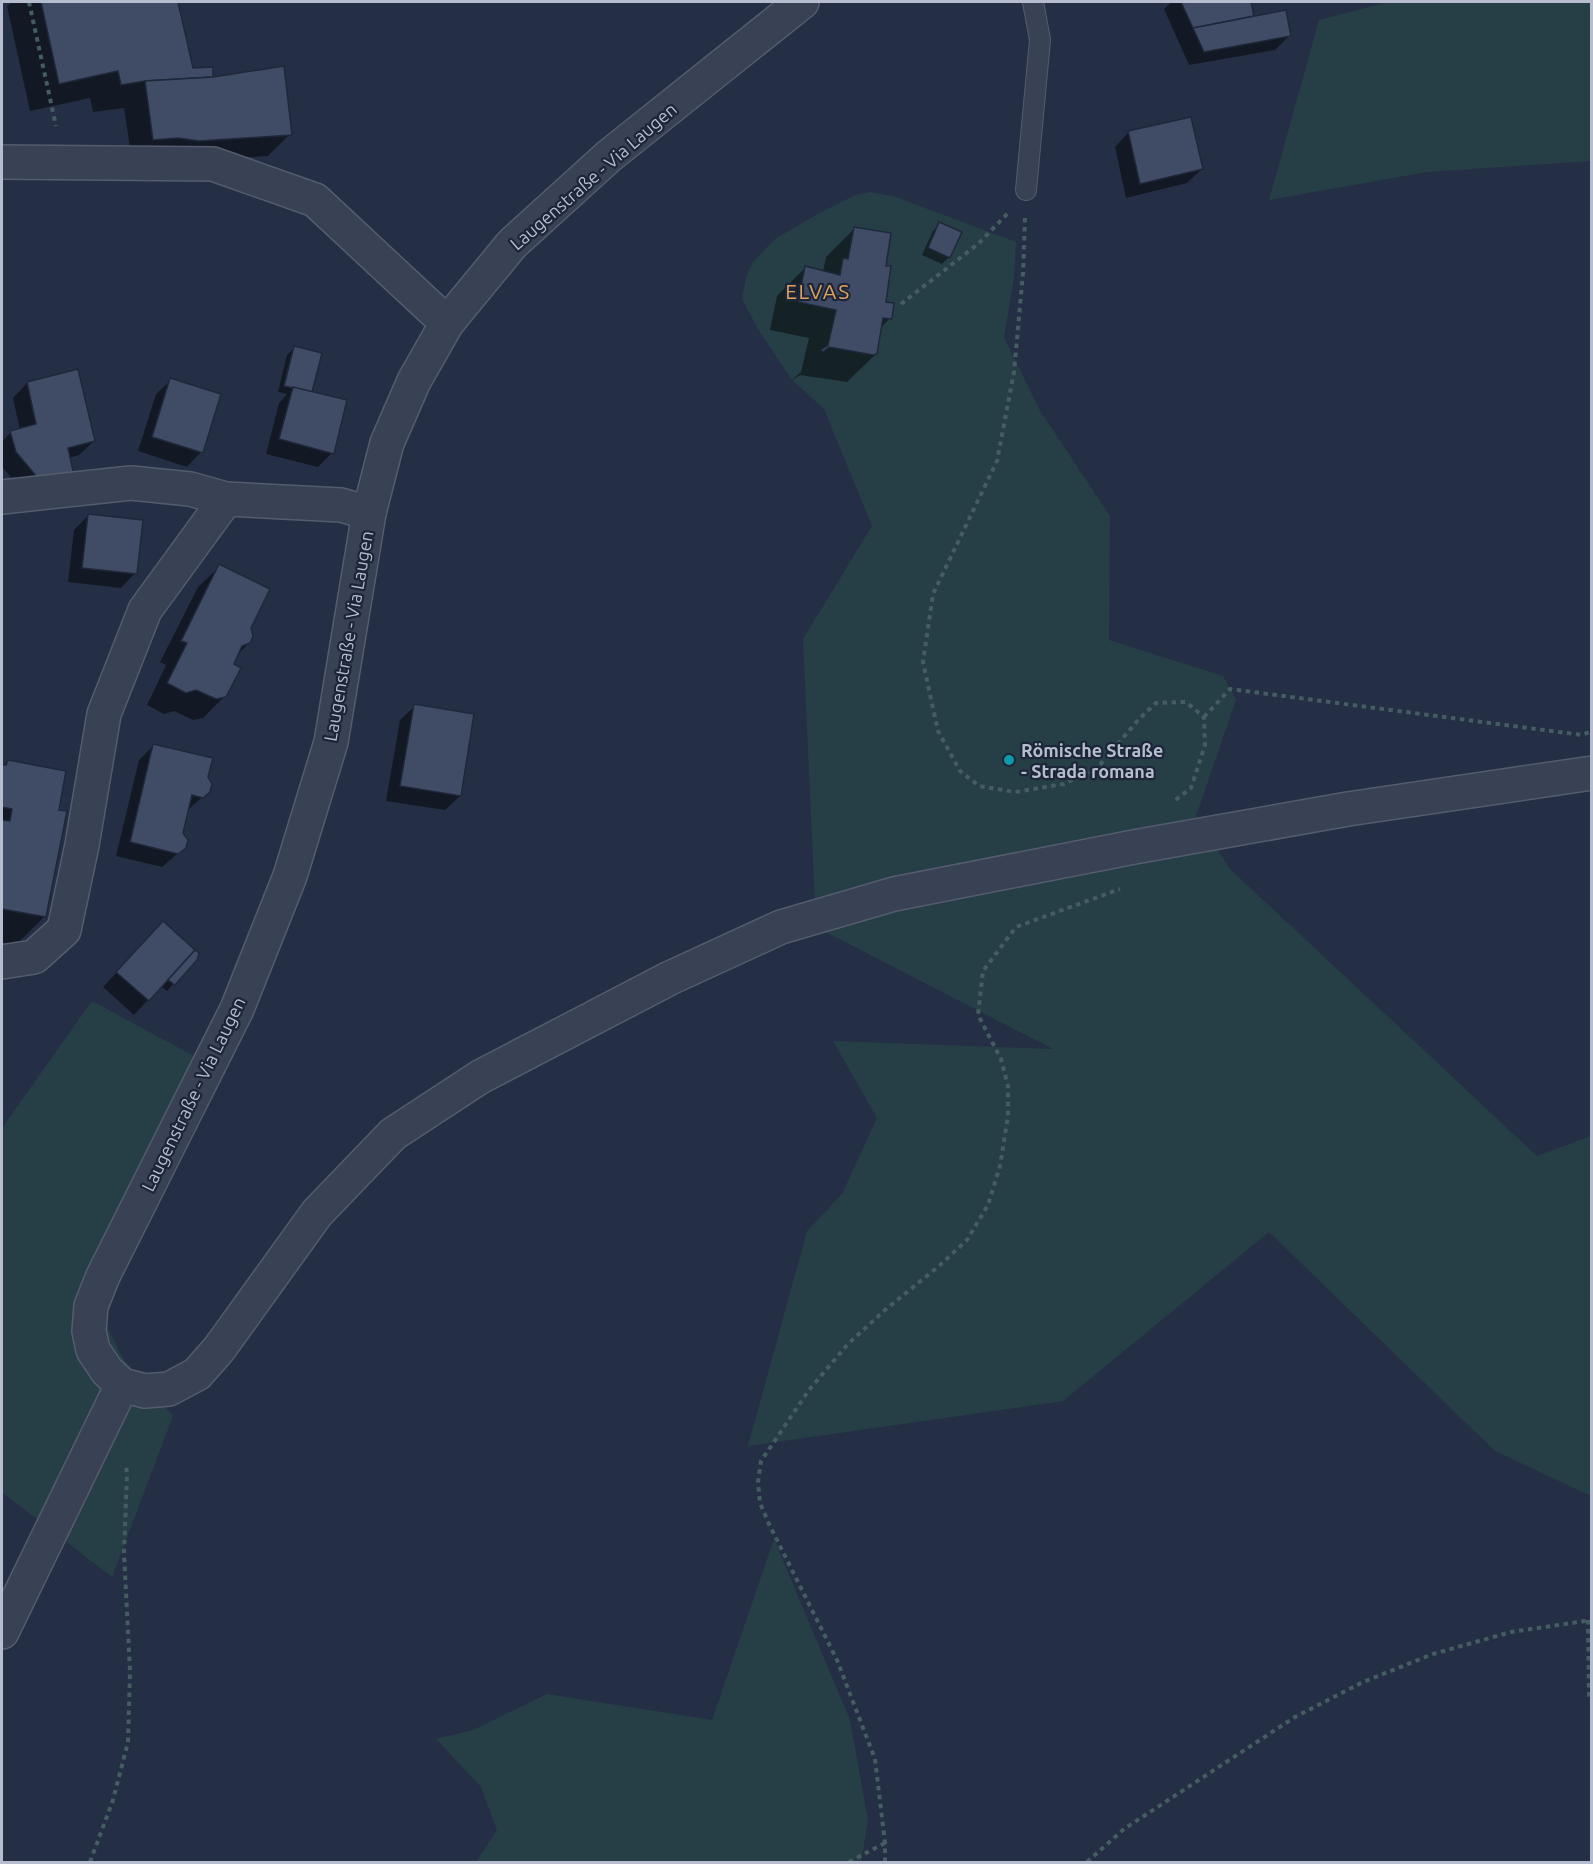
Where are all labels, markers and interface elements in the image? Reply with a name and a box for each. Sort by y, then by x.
street label: Laugenstraße - Via Laugen [506,98,680,254]
district label: ELVAS [785,279,851,303]
street label: Laugenstraße - Via Laugen [320,529,376,743]
place label: Römische Straße - Strada romana [1021,740,1163,781]
marker: Römische Straße - Strada romana [1002,753,1016,767]
street label: Laugenstraße - Via Laugen [137,994,249,1194]

